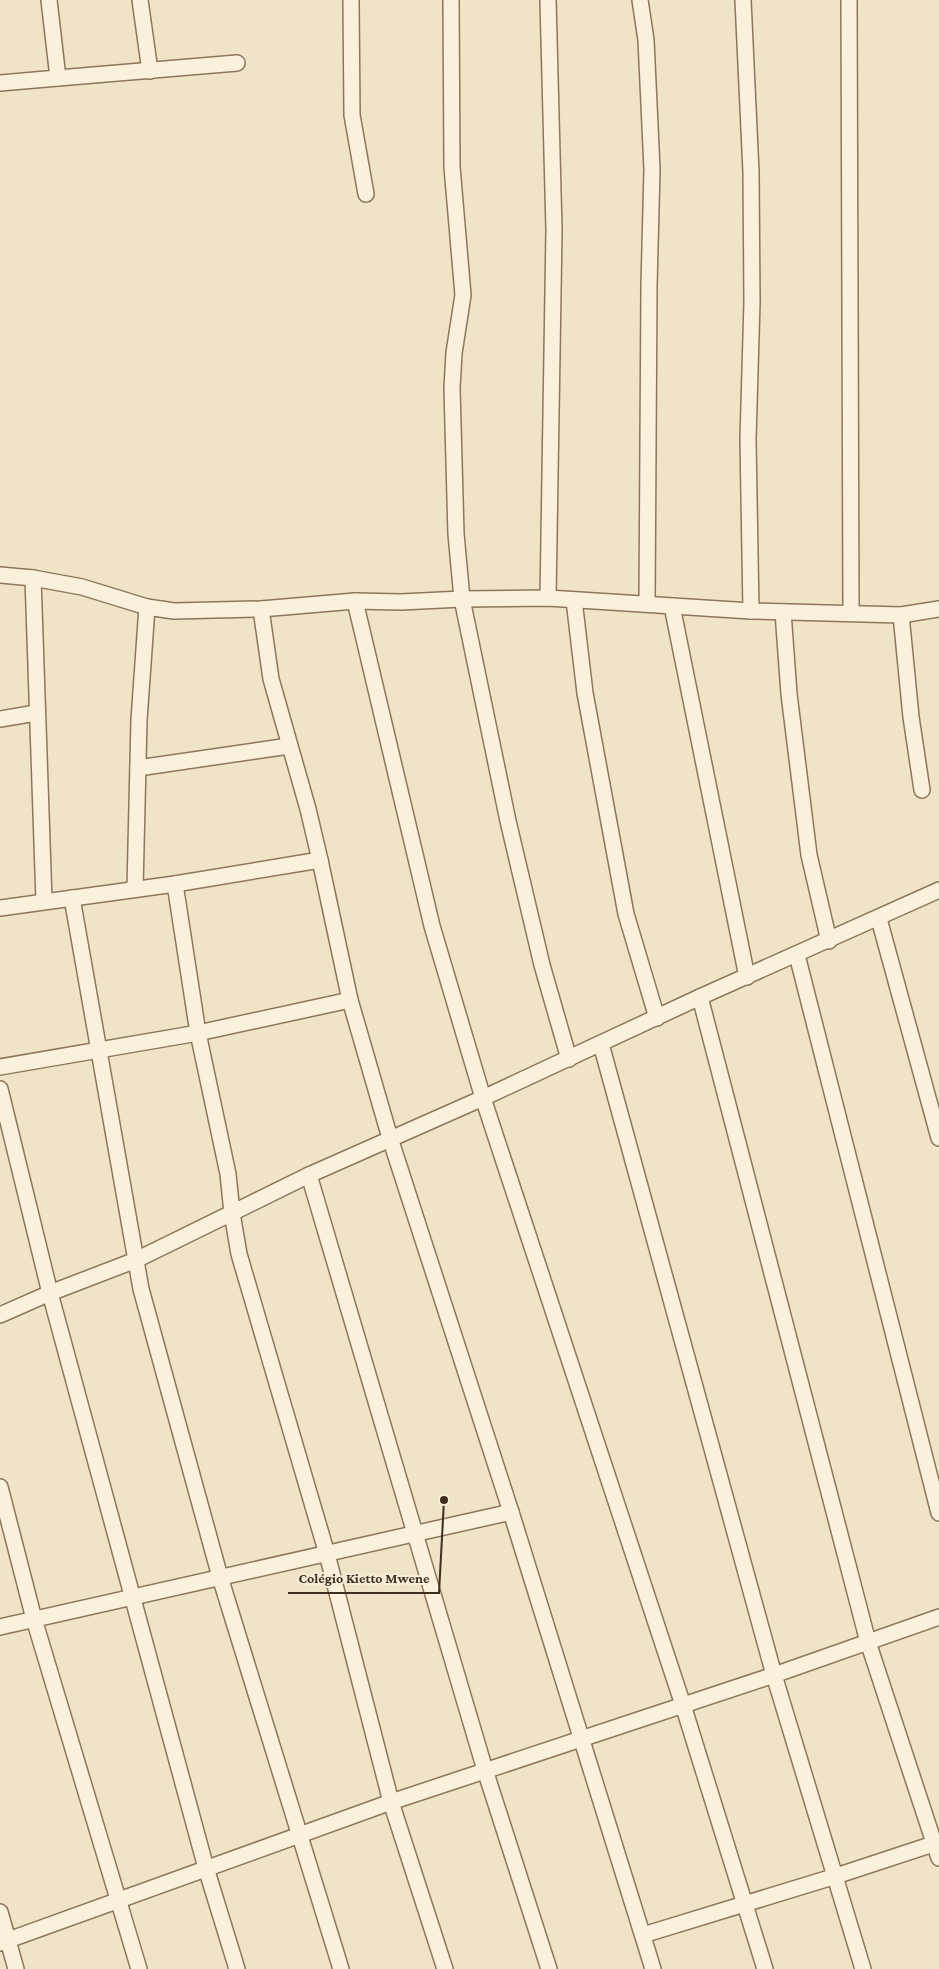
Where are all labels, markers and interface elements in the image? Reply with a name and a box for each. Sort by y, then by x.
callout: Colégio Kietto Mwene [288,1564,439,1593]
text: Colégio Kietto Mwene [299,1570,430,1586]

